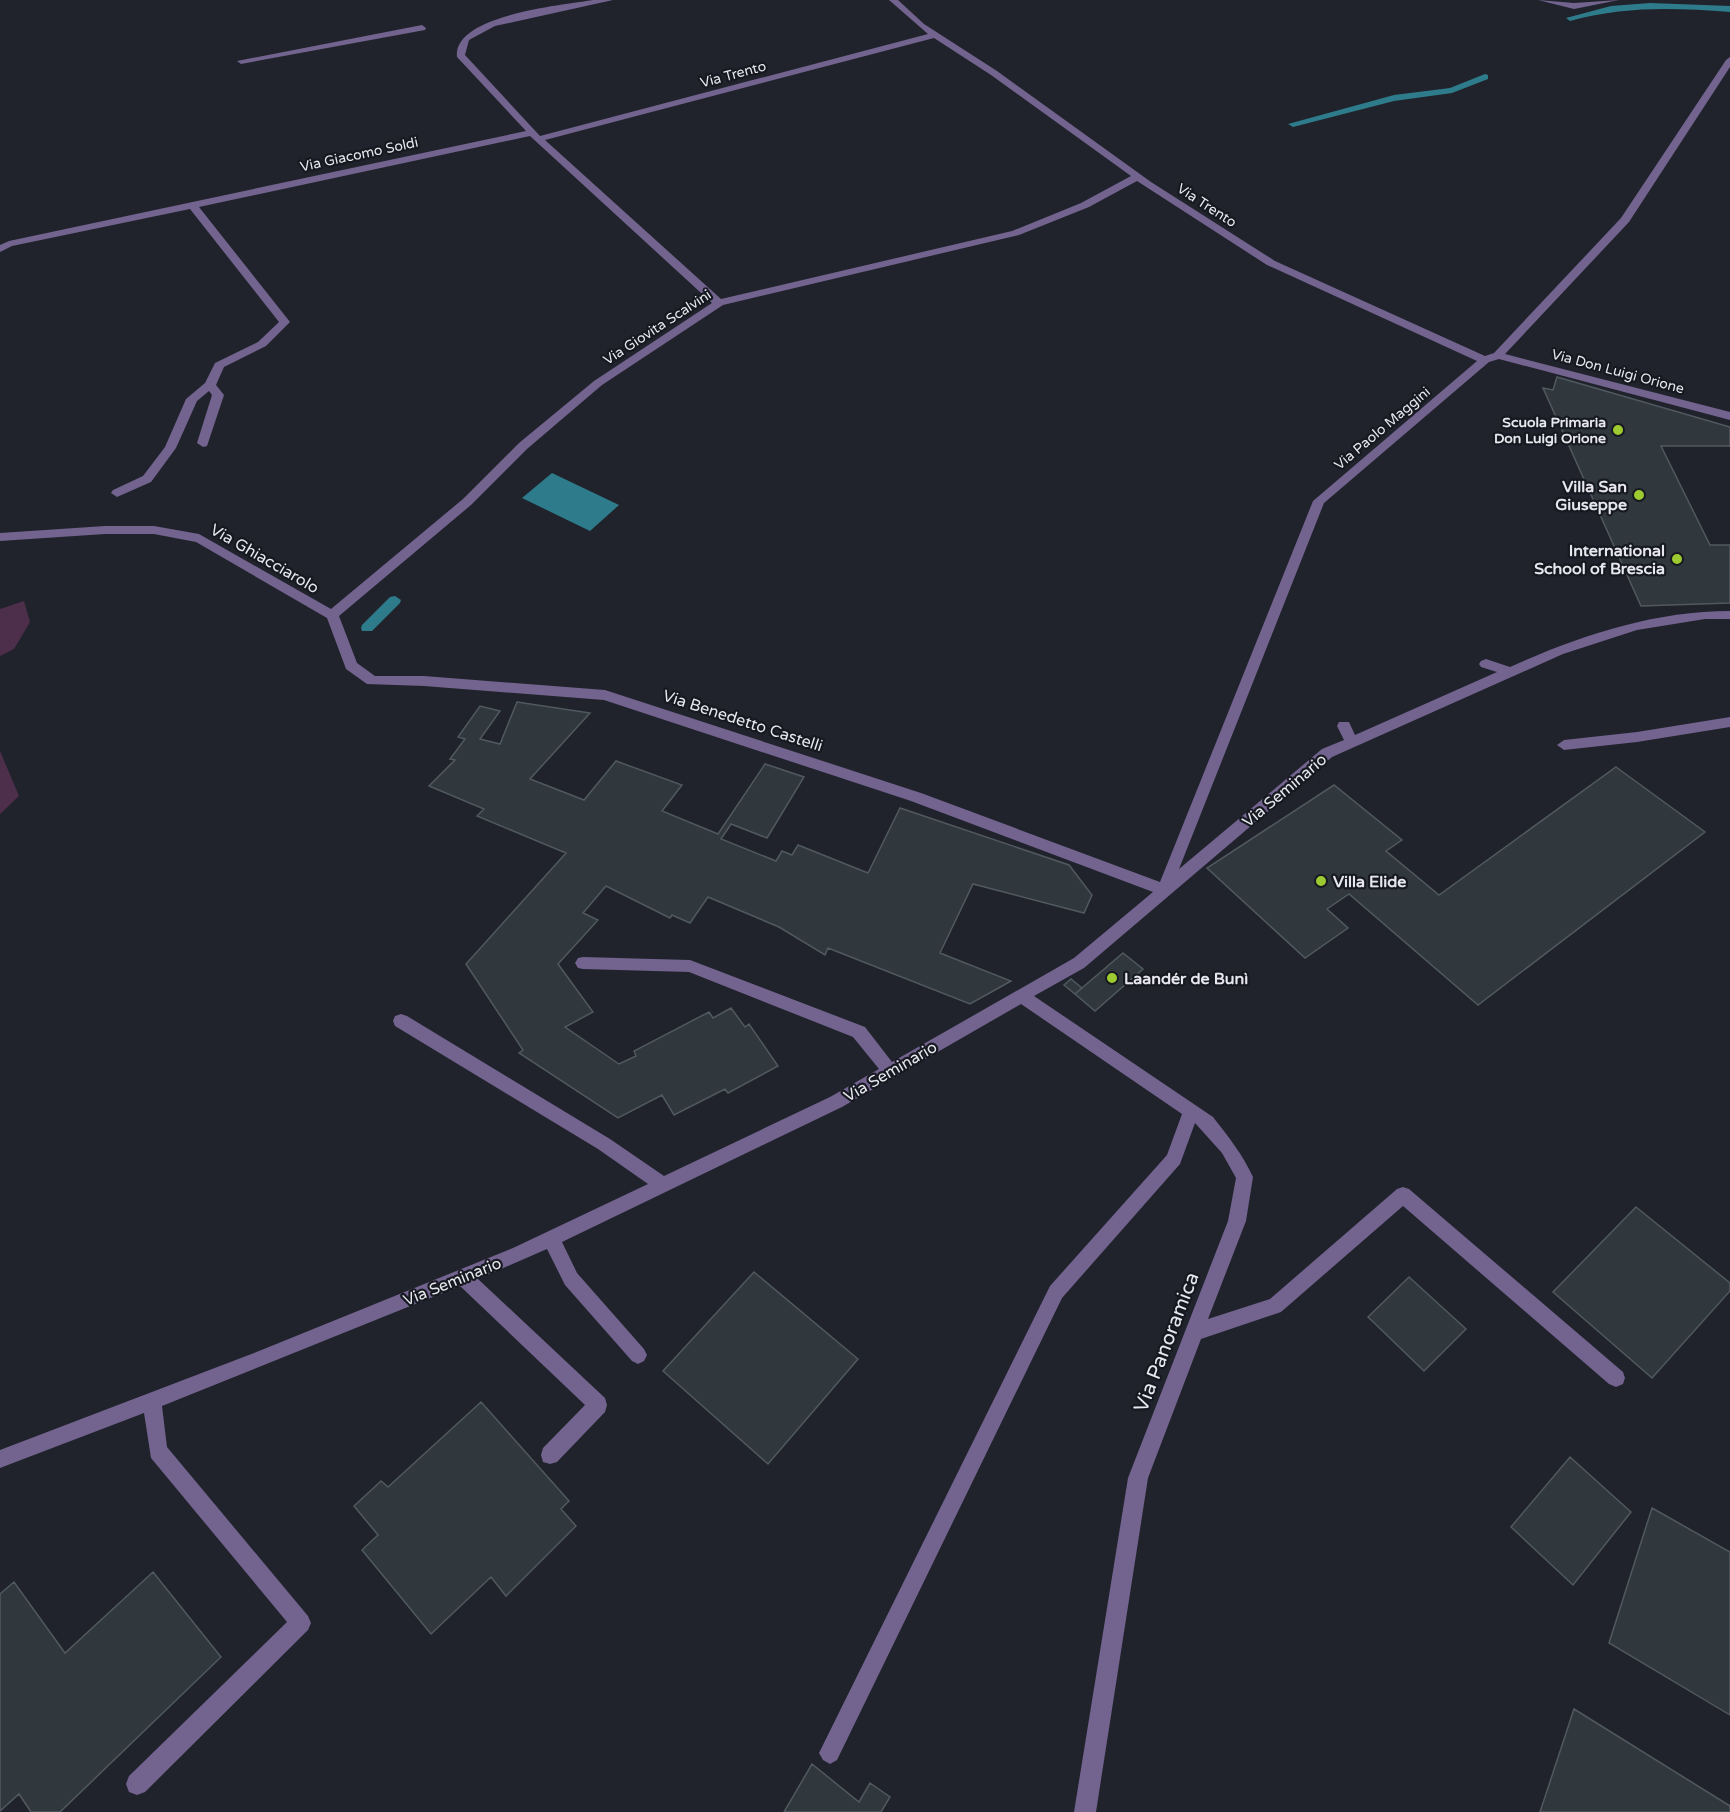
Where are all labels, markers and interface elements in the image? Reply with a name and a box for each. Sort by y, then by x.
street label: Via Trento [698,58,768,91]
street label: Via Giacomo Soldi [298,134,420,175]
street label: Via Trento [1174,180,1240,231]
street label: Via Giovita Scalvini [600,286,714,369]
street label: Via Don Luigi Orione [1550,346,1686,397]
street label: Via Paolo Maggini [1331,383,1434,474]
place label: Scuola Primaria Don Luigi Orione [1494,414,1606,447]
marker: Scuola Primaria Don Luigi Orione [1611,423,1625,437]
place label: Villa San Giuseppe [1555,477,1627,515]
marker: Villa San Giuseppe [1632,488,1646,502]
street label: Via Ghiacciarolo [207,520,322,598]
place label: International School of Brescia [1534,541,1665,579]
marker: International School of Brescia [1670,552,1684,566]
street label: Via Benedetto Castelli [660,686,825,756]
street label: Via Seminario [1238,750,1331,832]
place label: Villa Elide [1333,872,1406,892]
marker: Villa Elide [1314,874,1328,888]
place label: Laandér de Bunì [1124,969,1248,989]
marker: Laandér de Bunì [1105,971,1119,985]
street label: Via Seminario [840,1037,941,1107]
street label: Via Seminario [400,1253,504,1311]
street label: Via Panoramica [1129,1269,1205,1416]

